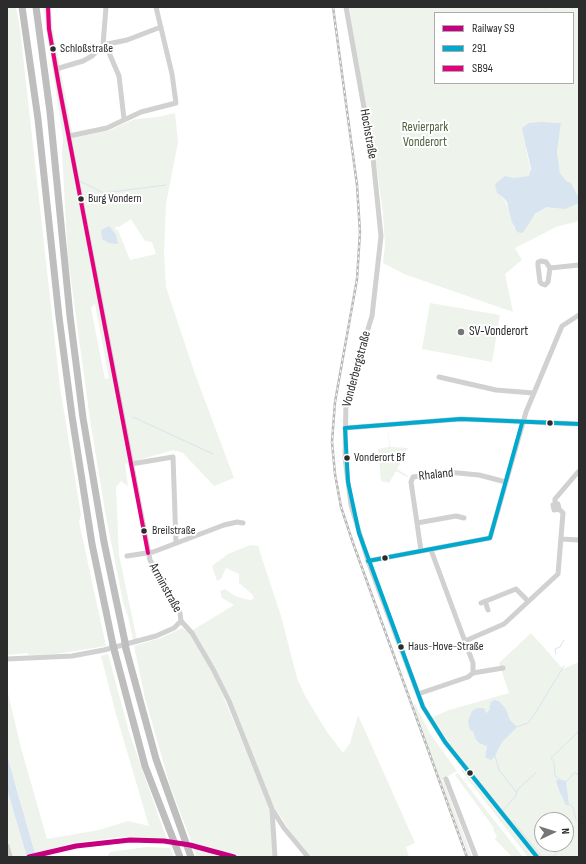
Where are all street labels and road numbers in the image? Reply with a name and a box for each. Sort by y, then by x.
street label: Hochstraße [356,108,380,160]
street label: Vonderbergstraße [339,329,375,409]
street label: Rhaland [418,465,454,485]
street label: Arminstraße [145,561,185,615]

